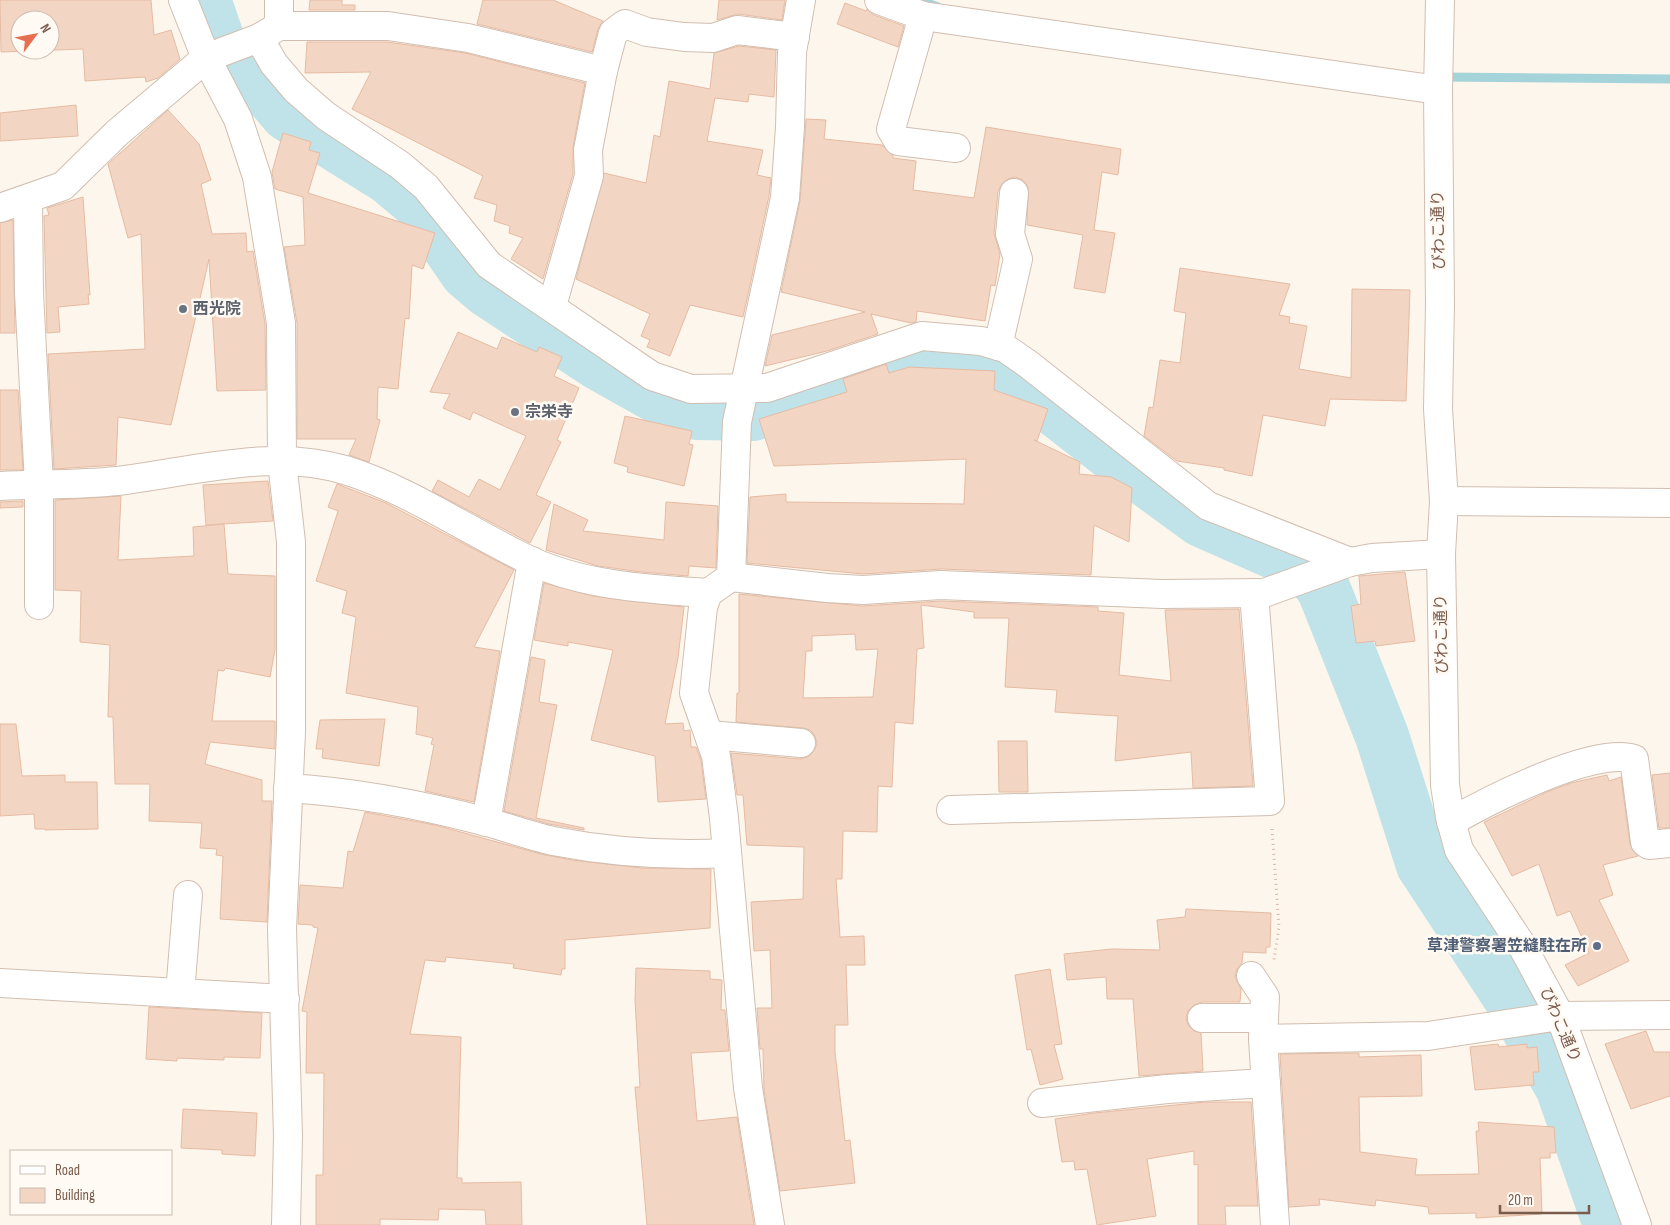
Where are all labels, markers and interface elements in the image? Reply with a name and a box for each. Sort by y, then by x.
north arrow [10,10,60,60]
text: N [36,21,55,36]
street label: びわこ通り [1429,190,1449,270]
place label: 西光院 [193,300,241,319]
marker: 西光院 [177,303,189,315]
place label: 宗栄寺 [525,403,573,422]
marker: 宗栄寺 [509,406,521,418]
street label: びわこ通り [1432,594,1452,674]
place label: 草津警察署笠縫駐在所 [1427,937,1587,956]
marker: 草津警察署笠縫駐在所 [1591,940,1603,952]
street label: びわこ通り [1536,984,1584,1066]
legend [10,1150,172,1215]
text: Road [55,1161,80,1180]
scale bar [1500,1182,1589,1214]
text: Building [55,1186,95,1205]
text: 20 m [1508,1191,1533,1210]

